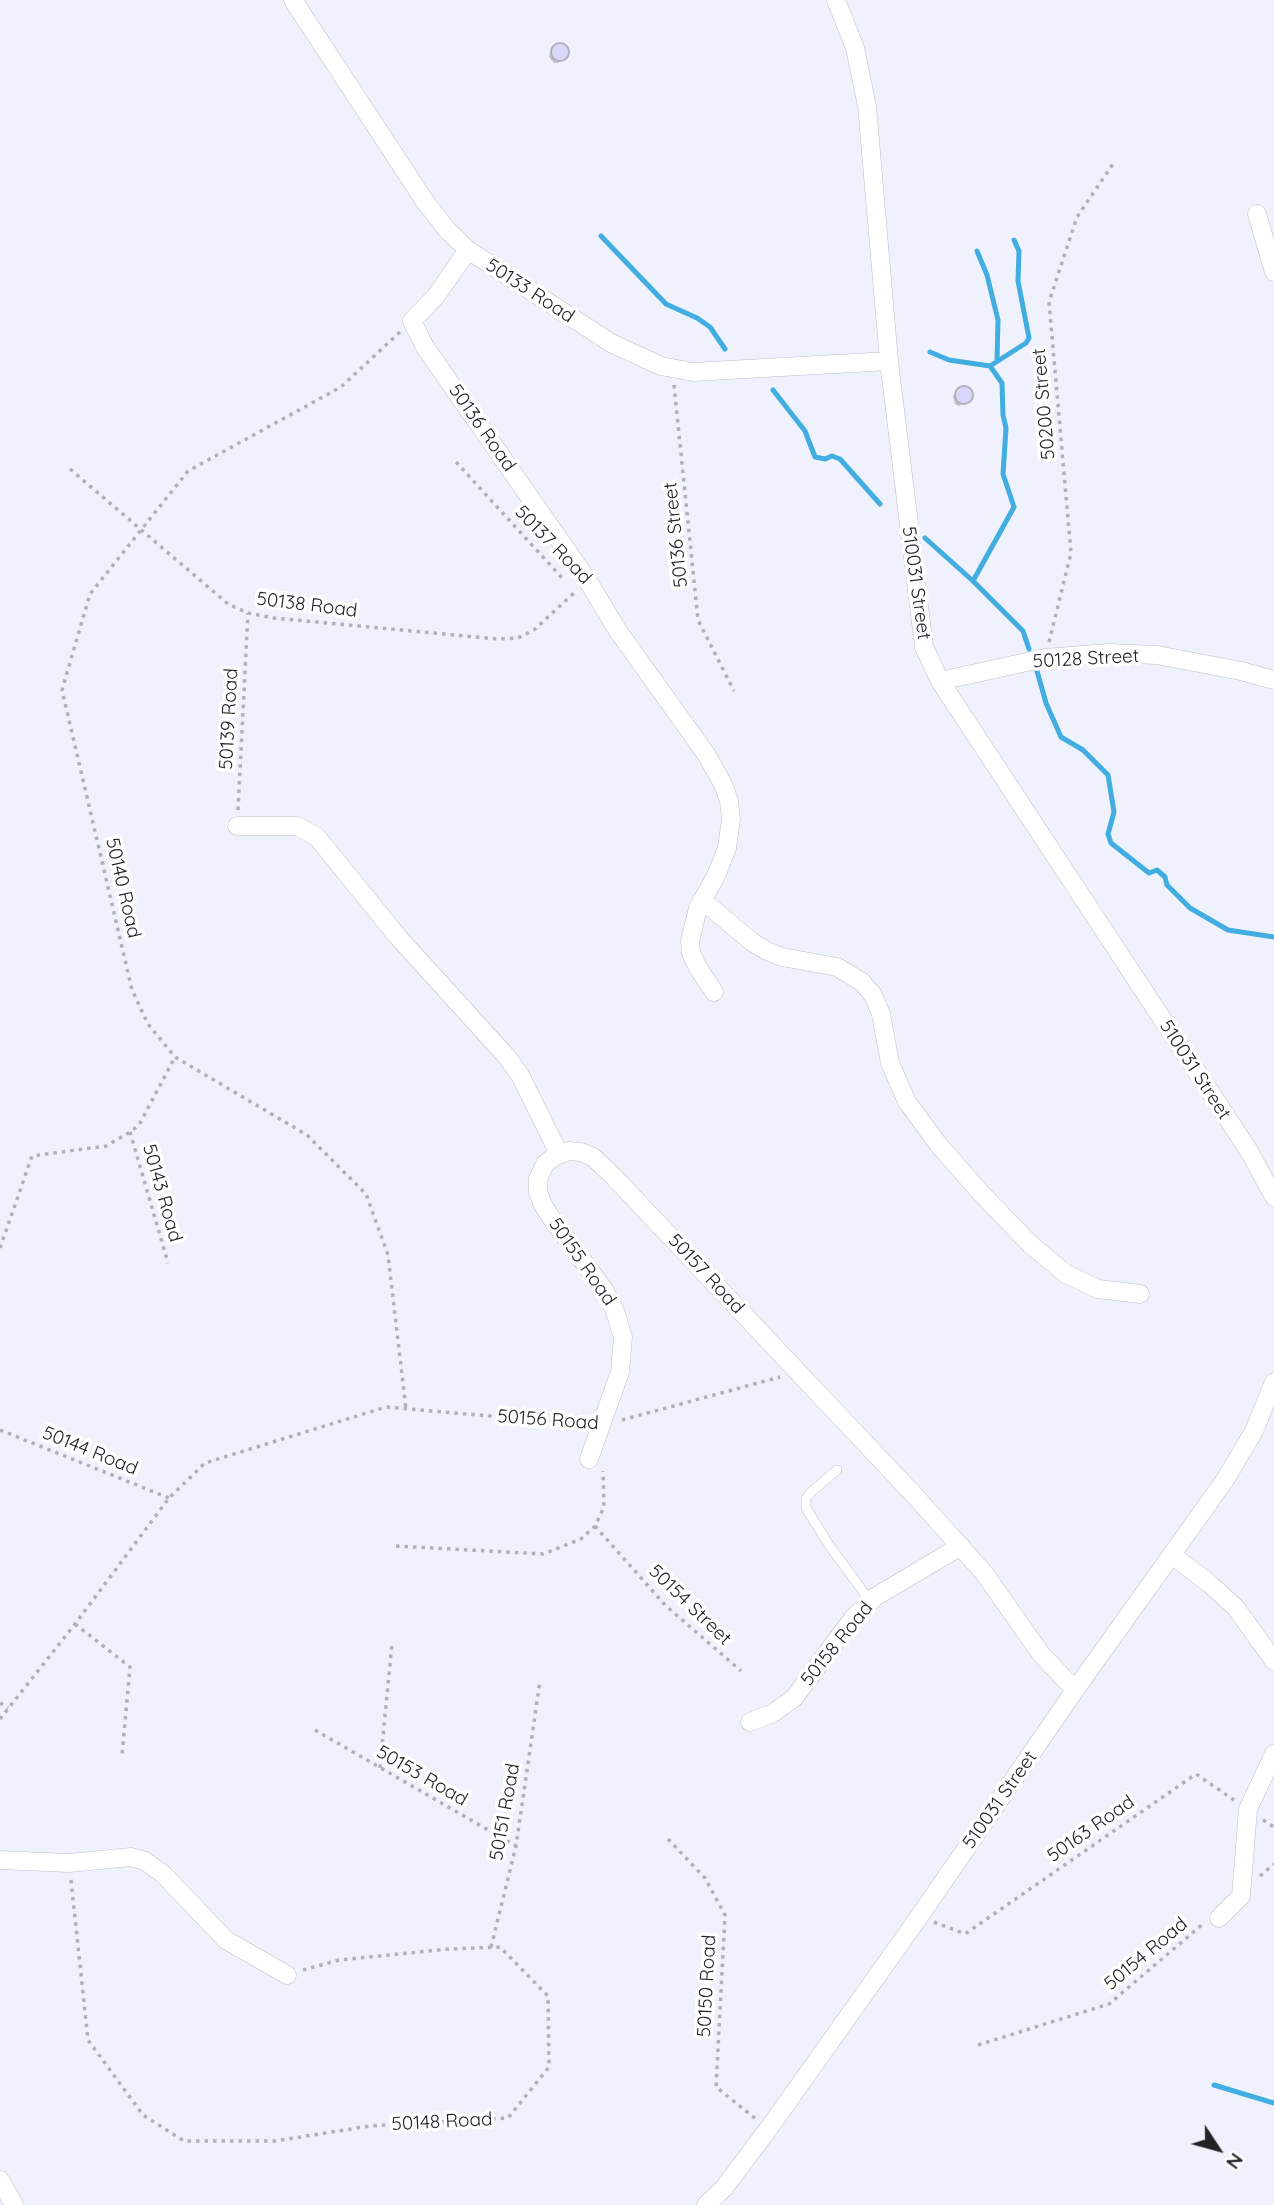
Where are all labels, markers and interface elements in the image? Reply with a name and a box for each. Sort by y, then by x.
street label: 50133 Road [481,254,579,328]
street label: 50200 Street [1028,347,1060,461]
street label: 50136 Road [444,380,520,476]
street label: 50136 Street [659,481,693,589]
street label: 50137 Road [510,501,596,589]
street label: 510031 Street [897,525,935,641]
street label: 50138 Road [255,588,359,622]
street label: 50128 Street [1032,645,1140,673]
street label: 50139 Road [215,668,243,770]
street label: 50140 Road [100,836,146,940]
street label: 510031 Street [1154,1016,1236,1124]
street label: 50143 Road [137,1141,187,1245]
street label: 50155 Road [543,1214,621,1310]
street label: 50157 Road [663,1229,749,1319]
street label: 50156 Road [497,1405,599,1435]
street label: 50144 Road [39,1422,141,1480]
street label: 50154 Street [644,1560,736,1650]
street label: 50158 Road [796,1597,878,1691]
street label: 50153 Road [372,1741,472,1811]
street label: 510031 Street [958,1747,1042,1853]
street label: 50151 Road [485,1762,525,1862]
street label: 50163 Road [1043,1791,1139,1867]
street label: 50154 Road [1100,1913,1192,1995]
street label: 50150 Road [693,1934,721,2038]
street label: 50148 Road [391,2108,493,2136]
north arrow [1183,2114,1253,2184]
text: N [1221,2149,1249,2174]

